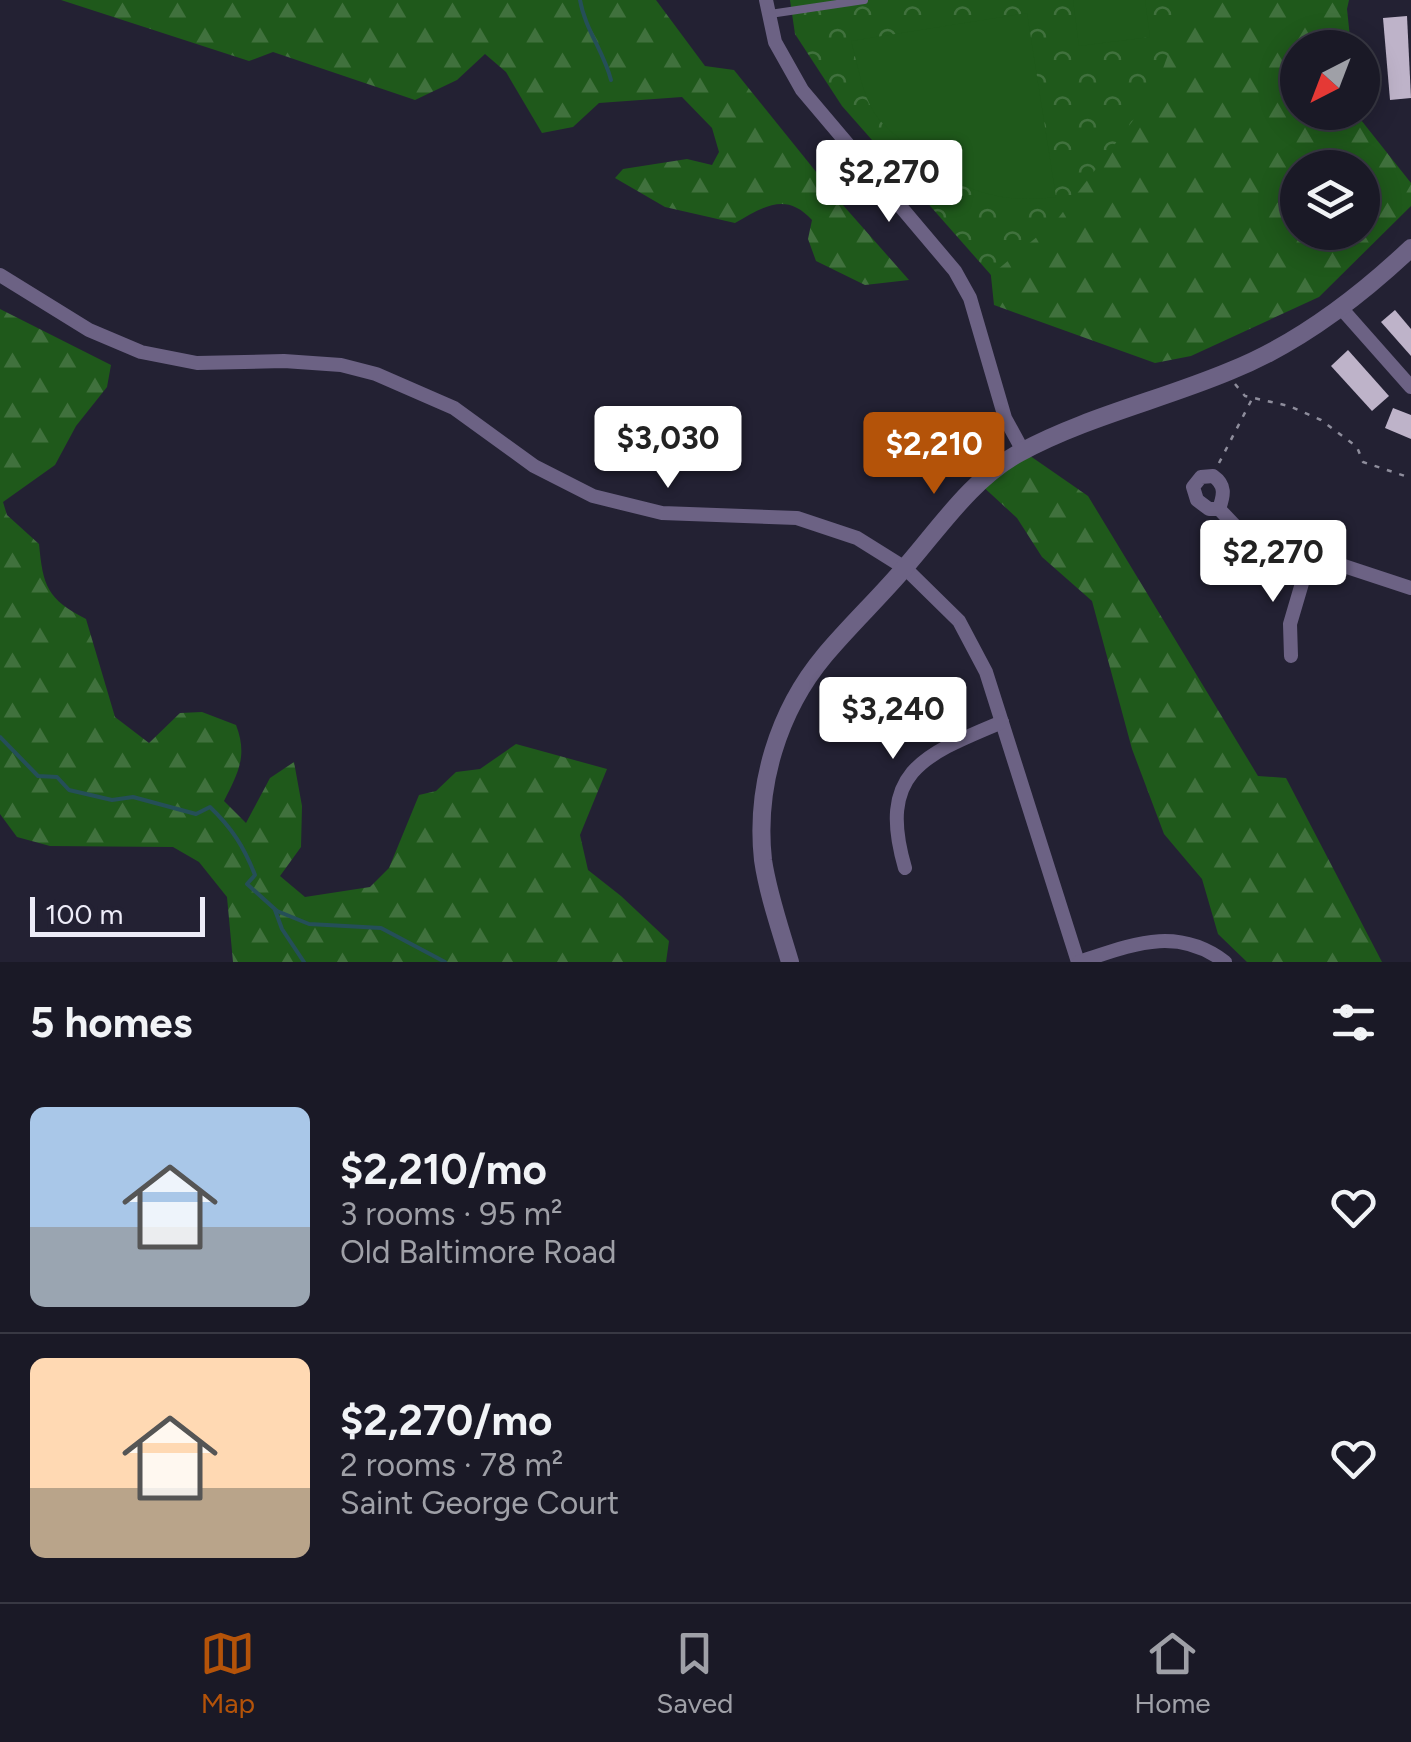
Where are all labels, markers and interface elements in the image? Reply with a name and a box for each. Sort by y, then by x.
north arrow [1280,30,1380,130]
map controls [1280,30,1380,250]
pin: $2,270 [808,140,970,225]
button: layers [1280,150,1380,250]
text: $2,270 [838,153,940,191]
pin: $3,030 [587,406,749,491]
pin: $2,210 [853,412,1015,497]
text: $3,030 [616,419,720,457]
text: $2,210 [885,425,983,463]
pin: $2,270 [1192,520,1354,605]
text: $2,270 [1222,533,1324,571]
pin: $3,240 [812,677,974,762]
text: $3,240 [841,690,945,728]
scale bar [30,892,205,936]
text: 100 m [45,897,123,931]
icon: filters [1326,995,1381,1050]
text: 5 homes [30,997,192,1048]
text: $2,210/mo [340,1144,547,1195]
icon: home [110,1147,230,1267]
icon: heart [1326,1180,1381,1235]
text: 3 rooms · 95 m² [340,1195,563,1233]
text: Old Baltimore Road [340,1233,617,1271]
text: $2,270/mo [340,1395,552,1446]
icon: home [110,1398,230,1518]
icon: heart [1326,1431,1381,1486]
text: 2 rooms · 78 m² [340,1446,563,1484]
text: Saint George Court [340,1484,619,1522]
tab: Map [200,1626,255,1720]
tab: Saved [656,1626,733,1720]
tab: Home [1134,1626,1211,1720]

